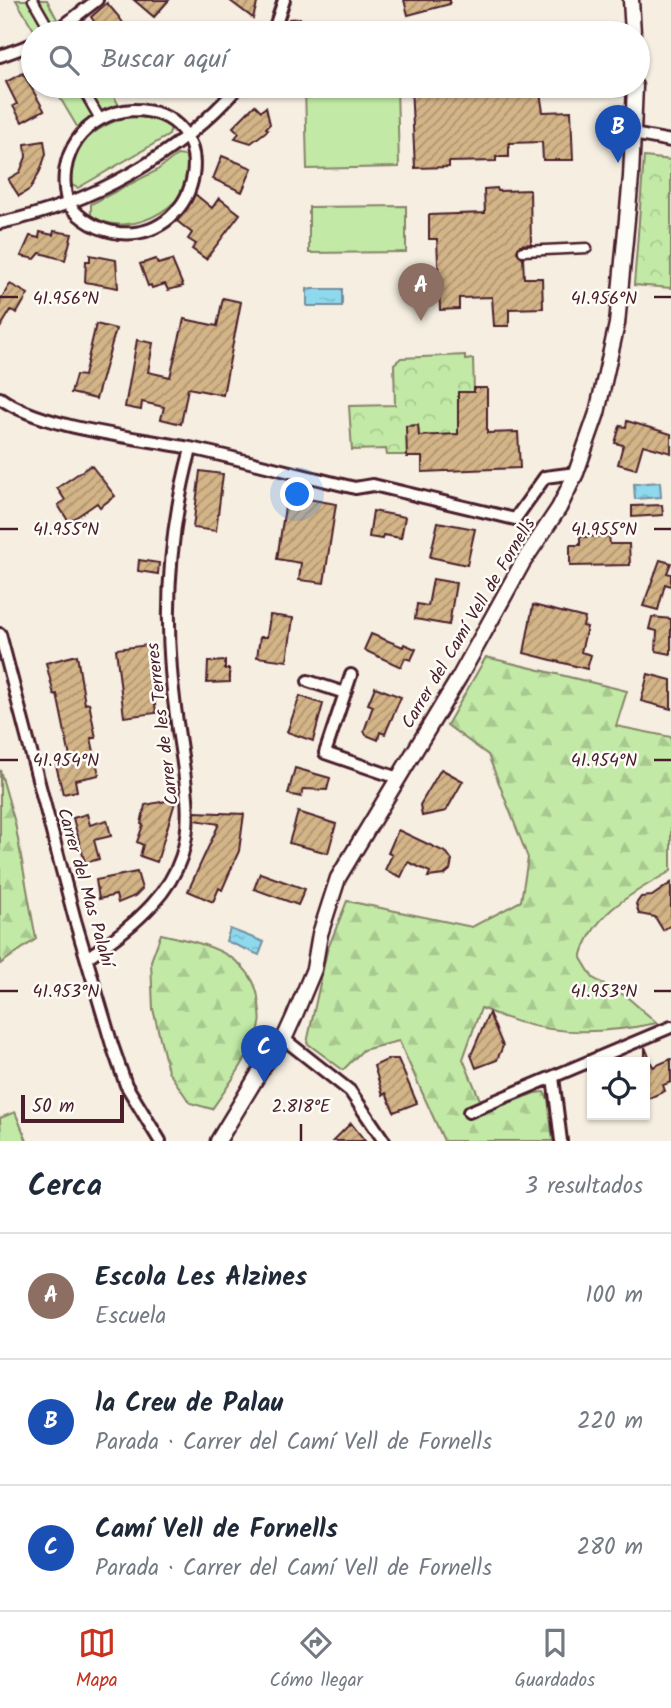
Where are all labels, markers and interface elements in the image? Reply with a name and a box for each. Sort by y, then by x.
search box [21,21,650,98]
text: Buscar aquí [101,39,227,81]
icon: search [45,41,83,79]
pin: B [595,105,641,163]
pin: A [398,263,444,321]
text: 41.956°N [33,285,99,314]
text: 41.956°N [571,285,637,314]
your location [280,477,314,511]
street label: Carrer del Camí Vell de Fornells [395,512,544,735]
text: 41.955°N [33,516,99,545]
text: 41.955°N [571,516,637,545]
street label: Carrer de les Terreres [139,641,188,807]
text: 41.954°N [33,747,99,776]
text: 41.954°N [571,747,637,776]
street label: Carrer del Mas Palahí [48,805,122,973]
text: 41.953°N [33,978,99,1007]
text: 41.953°N [571,978,637,1007]
pin: C [241,1025,287,1083]
map controls [587,1057,650,1120]
button: locate [587,1057,650,1120]
scale bar [21,1092,124,1124]
text: 50 m [32,1092,74,1122]
text: 2.818°E [272,1093,331,1122]
text: Cerca [28,1163,102,1211]
text: 3 resultados [525,1169,643,1205]
text: Escola Les Alzines [95,1257,307,1299]
text: A [44,1278,58,1314]
text: 100 m [585,1278,643,1314]
text: Escuela [95,1299,166,1335]
text: la Creu de Palau [95,1383,283,1425]
text: B [44,1404,58,1440]
text: 220 m [577,1404,643,1440]
text: Parada · Carrer del Camí Vell de Fornells [95,1425,492,1461]
text: Camí Vell de Fornells [95,1509,338,1551]
text: C [44,1530,58,1566]
text: 280 m [577,1530,643,1566]
text: Parada · Carrer del Camí Vell de Fornells [95,1551,492,1587]
tab: Mapa [76,1624,118,1696]
tab: Cómo llegar [269,1624,363,1696]
tab: Guardados [515,1624,595,1696]

